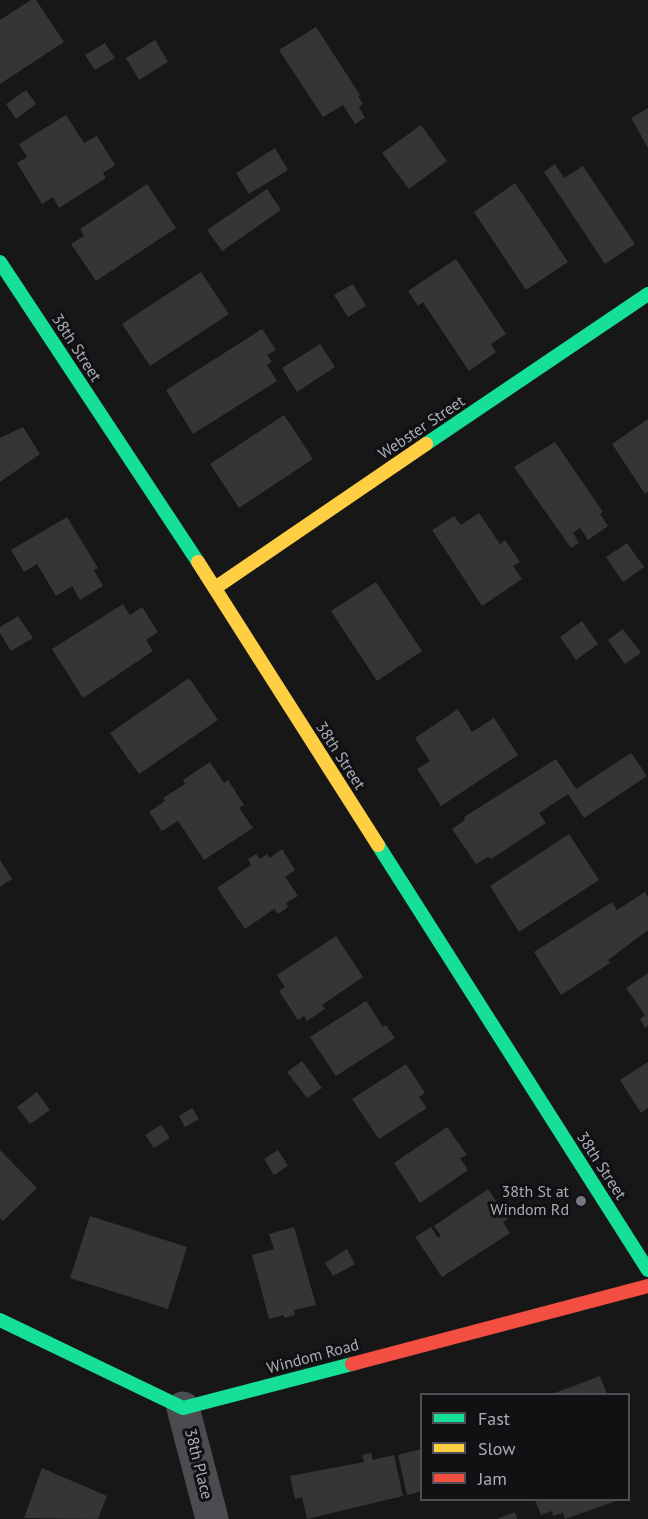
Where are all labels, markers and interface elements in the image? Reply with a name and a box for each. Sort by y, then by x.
street label: 38th Street [47,311,105,385]
street label: Webster Street [375,392,469,464]
street label: 38th Street [311,719,369,793]
street label: 38th Street [572,1129,630,1203]
place label: 38th St at Windom Rd [490,1182,569,1220]
marker: 38th St at Windom Rd [574,1194,588,1208]
street label: Windom Road [265,1335,361,1379]
legend [420,1393,630,1501]
text: Fast [478,1407,510,1430]
street label: 38th Place [180,1427,216,1501]
text: Slow [478,1437,516,1460]
text: Jam [478,1467,507,1490]

